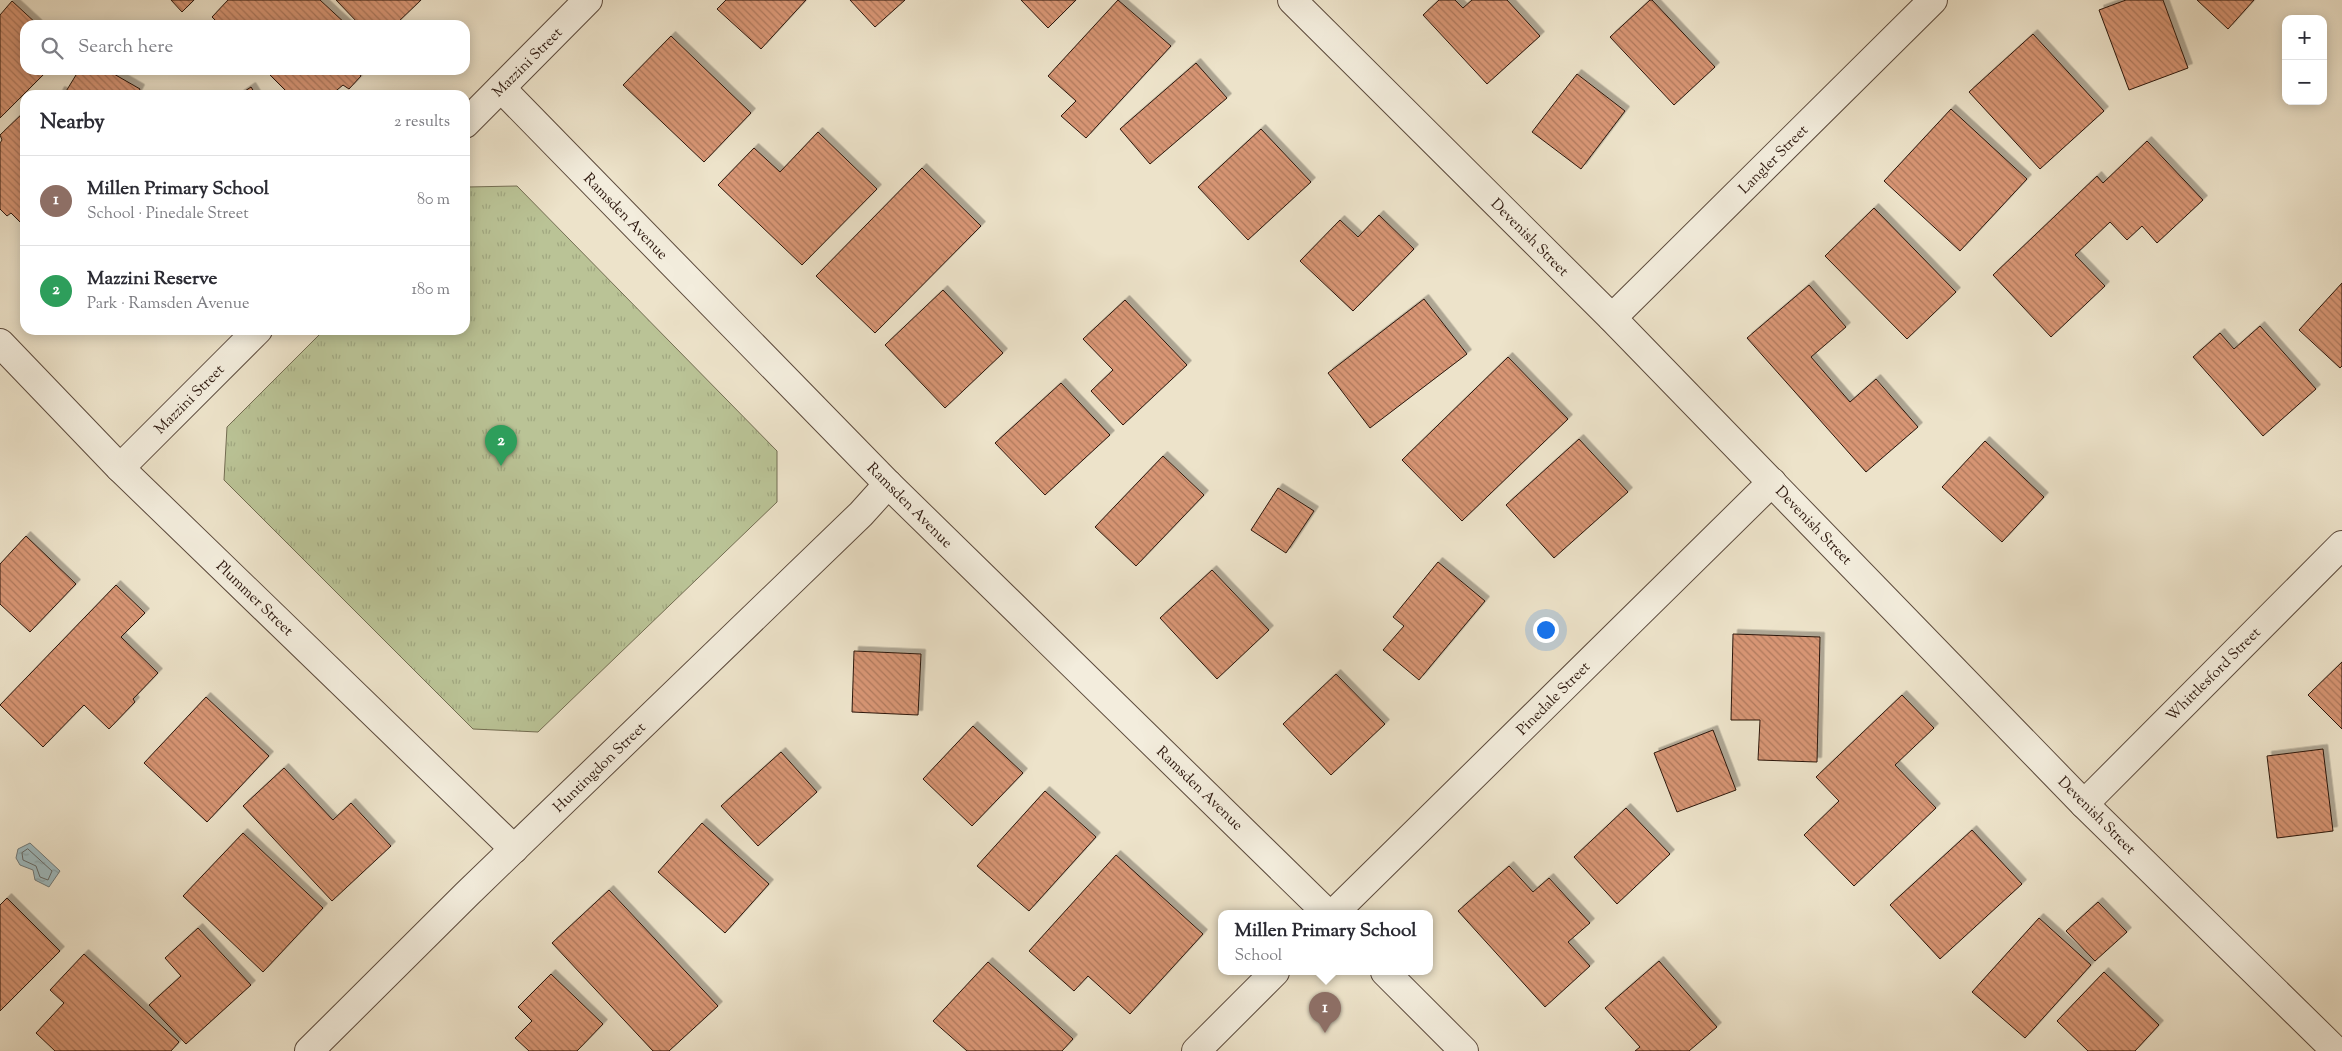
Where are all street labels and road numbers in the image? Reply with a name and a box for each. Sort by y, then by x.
street label: Mazzini Street [488,23,568,103]
street label: Langler Street [1735,121,1814,200]
street label: Ramsden Avenue [578,169,672,265]
street label: Devenish Street [1485,194,1573,282]
street label: Mazzini Street [150,360,230,440]
street label: Ramsden Avenue [861,459,956,554]
street label: Devenish Street [1770,482,1856,570]
street label: Plummer Street [211,557,297,641]
street label: Whittlesford Street [2162,623,2266,727]
street label: Pinedale Street [1512,657,1596,741]
street label: Huntingdon Street [549,718,651,818]
street label: Ramsden Avenue [1151,742,1247,836]
street label: Devenish Street [2052,772,2140,860]

